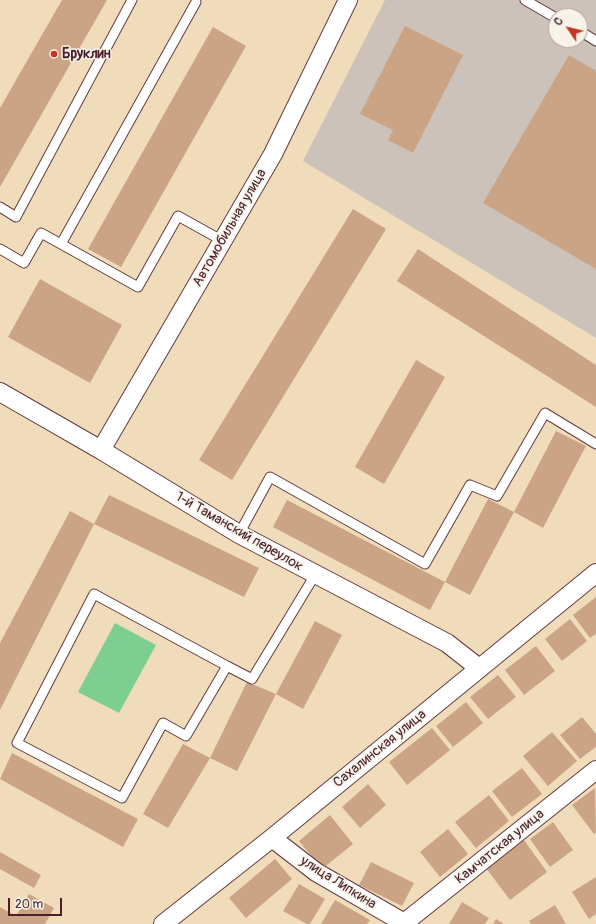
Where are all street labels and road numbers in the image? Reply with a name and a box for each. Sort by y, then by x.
street label: Автомобильная улица [189,166,271,290]
street label: 1-й Таманский переулок [172,489,306,575]
street label: Сахалинская улица [330,706,430,792]
street label: Камчатская улица [452,806,548,888]
street label: улица Липкина [297,853,379,913]

